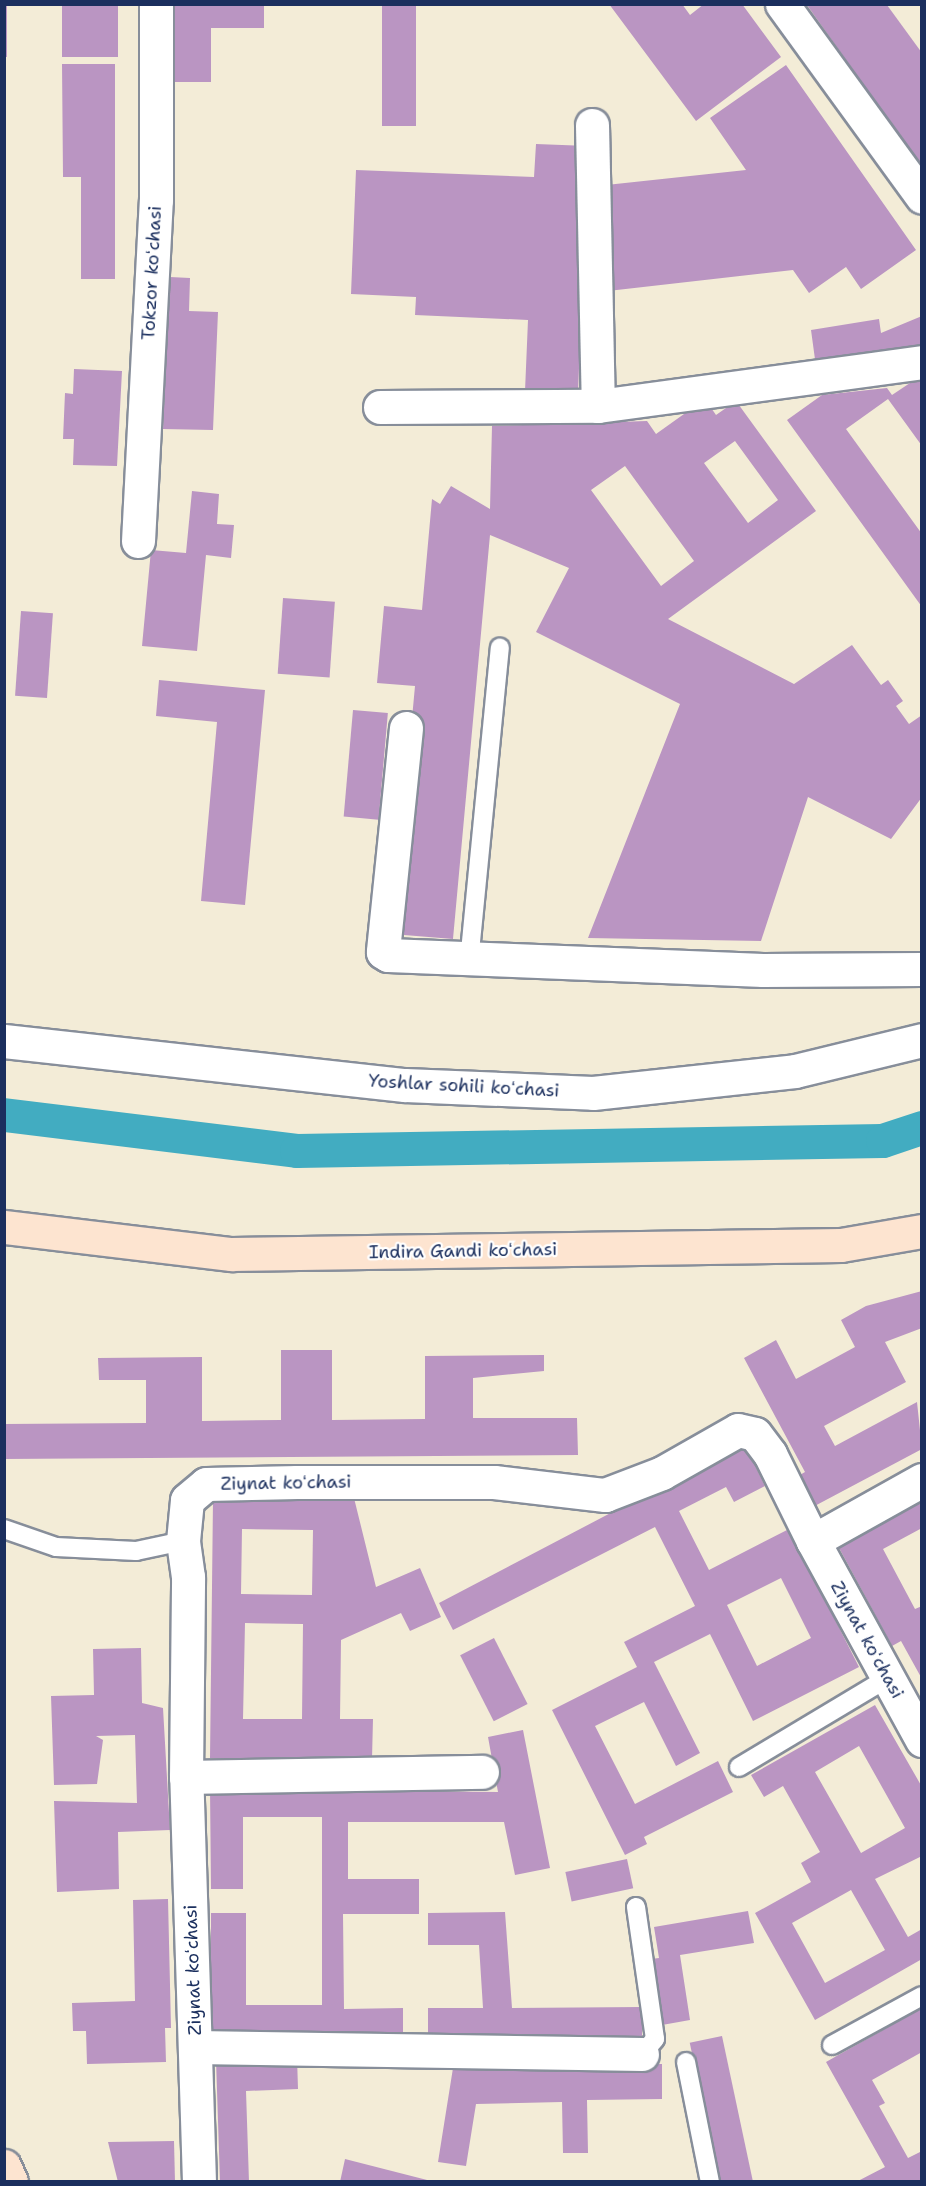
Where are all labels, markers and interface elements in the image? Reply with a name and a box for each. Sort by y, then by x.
street label: Tokzor koʻchasi [138,205,166,341]
street label: Yoshlar sohili koʻchasi [368,1070,560,1102]
street label: Indira Gandi koʻchasi [369,1239,557,1263]
street label: Ziynat koʻchasi [220,1471,352,1495]
street label: Ziynat koʻchasi [826,1578,908,1702]
street label: Ziynat koʻchasi [180,1904,206,2036]

